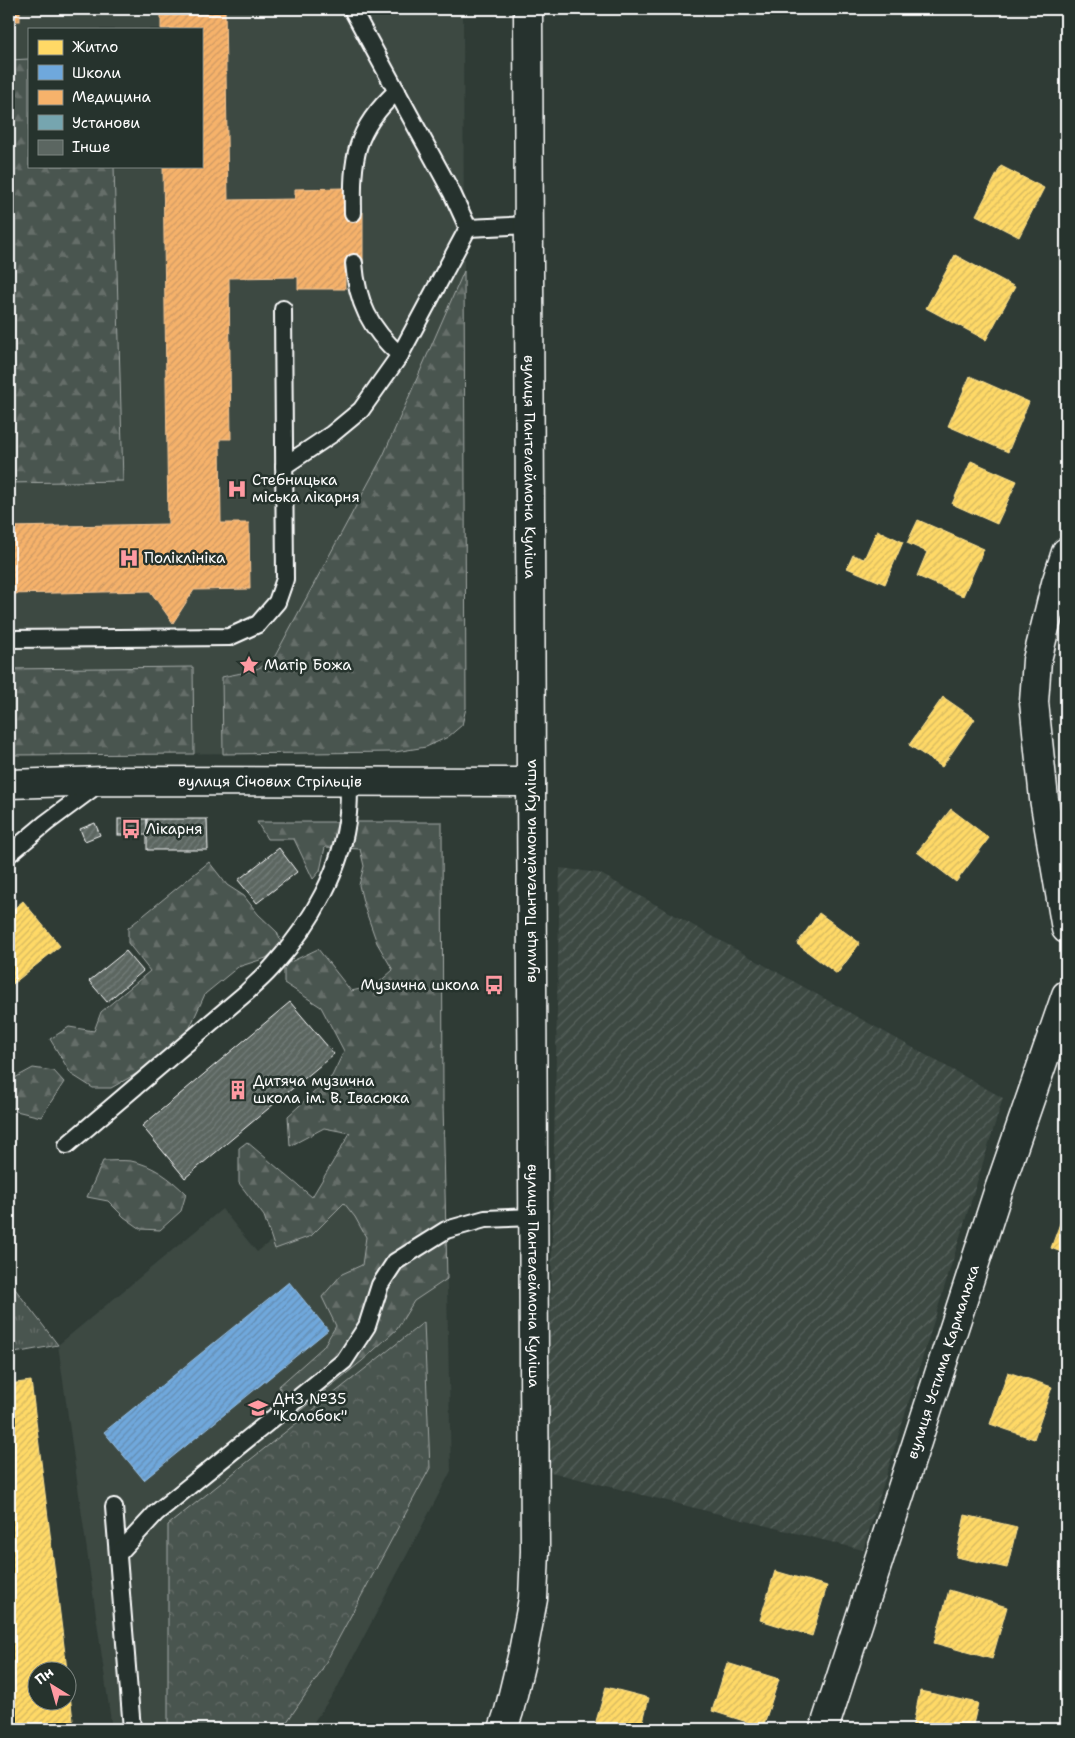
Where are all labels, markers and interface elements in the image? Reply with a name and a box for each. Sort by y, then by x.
legend [28,28,202,168]
text: Житло [72,37,118,57]
text: Школи [72,63,121,83]
text: Медицина [72,87,152,107]
text: Установи [72,113,140,133]
text: Інше [72,137,110,157]
street label: вулиця Пантелеймона Куліша [519,355,540,580]
place label: Стебницька міська лікарня [252,470,360,507]
hospital icon: Стебницька міська лікарня [226,478,248,500]
hospital icon: Поліклініка [118,547,140,569]
place label: Поліклініка [144,548,226,568]
place icon: Матір Божа [238,654,260,676]
place label: Матір Божа [264,655,352,675]
street label: вулиця Пантелеймона Куліша [521,759,541,983]
street label: вулиця Січових Стрільців [178,771,362,792]
bus stop icon: Лікарня [120,818,142,840]
place label: Лікарня [146,819,202,839]
bus stop icon: Музична школа [483,974,505,996]
place label: Музична школа [360,975,480,995]
place label: Дитяча музична школа ім. В. Івасюка [253,1071,410,1108]
building icon: Дитяча музична школа ім. В. Івасюка [227,1079,249,1101]
street label: вулиця Пантелеймона Куліша [523,1164,544,1389]
street label: вулиця Устима Кармалюка [902,1261,984,1462]
place label: ДНЗ №35 "Колобок" [273,1389,347,1426]
school or university icon: ДНЗ №35 "Колобок" [247,1397,269,1419]
north arrow [28,1660,78,1710]
text: Пн [31,1663,57,1688]

